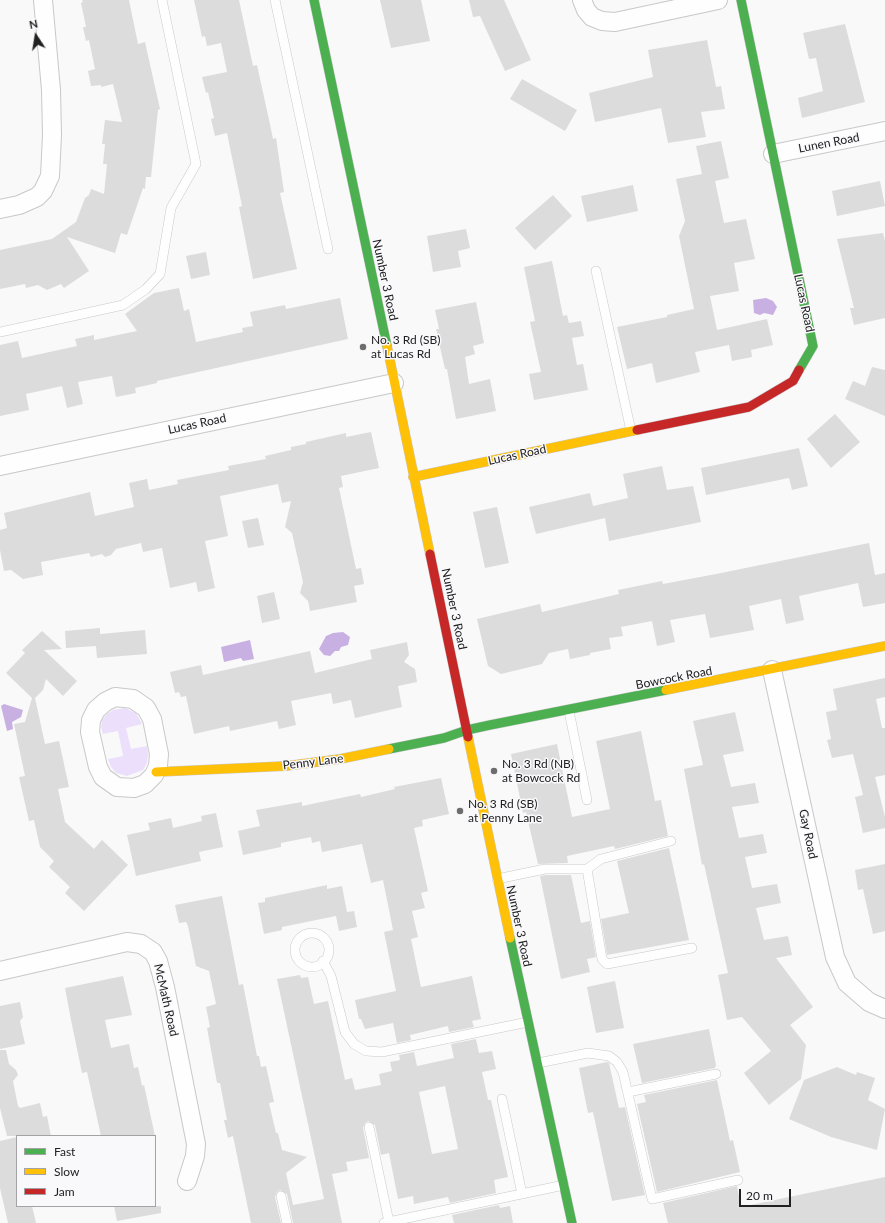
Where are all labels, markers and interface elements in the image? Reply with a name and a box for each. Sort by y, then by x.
north arrow [16,16,56,56]
text: N [28,17,39,31]
street label: Lunen Road [797,130,861,156]
street label: Number 3 Road [369,238,401,322]
street label: Lucas Road [791,273,817,333]
place label: No. 3 Rd (SB) at Lucas Rd [371,333,440,361]
marker: No. 3 Rd (SB) at Lucas Rd [358,342,368,352]
street label: Lucas Road [167,411,227,437]
street label: Lucas Road [487,442,547,468]
street label: Number 3 Road [438,567,470,651]
street label: Bowcock Road [635,664,713,692]
street label: Penny Lane [282,751,344,773]
place label: No. 3 Rd (NB) at Bowcock Rd [502,757,580,785]
marker: No. 3 Rd (NB) at Bowcock Rd [489,766,499,776]
place label: No. 3 Rd (SB) at Penny Lane [468,797,542,825]
marker: No. 3 Rd (SB) at Penny Lane [455,806,465,816]
street label: Gay Road [796,808,820,860]
street label: Number 3 Road [503,884,535,968]
street label: McMath Road [151,962,181,1038]
legend [16,1135,156,1207]
text: Fast [54,1144,75,1159]
text: Slow [54,1164,79,1179]
scale bar [741,1181,793,1207]
text: Jam [54,1184,75,1199]
text: 20 m [746,1188,773,1203]

